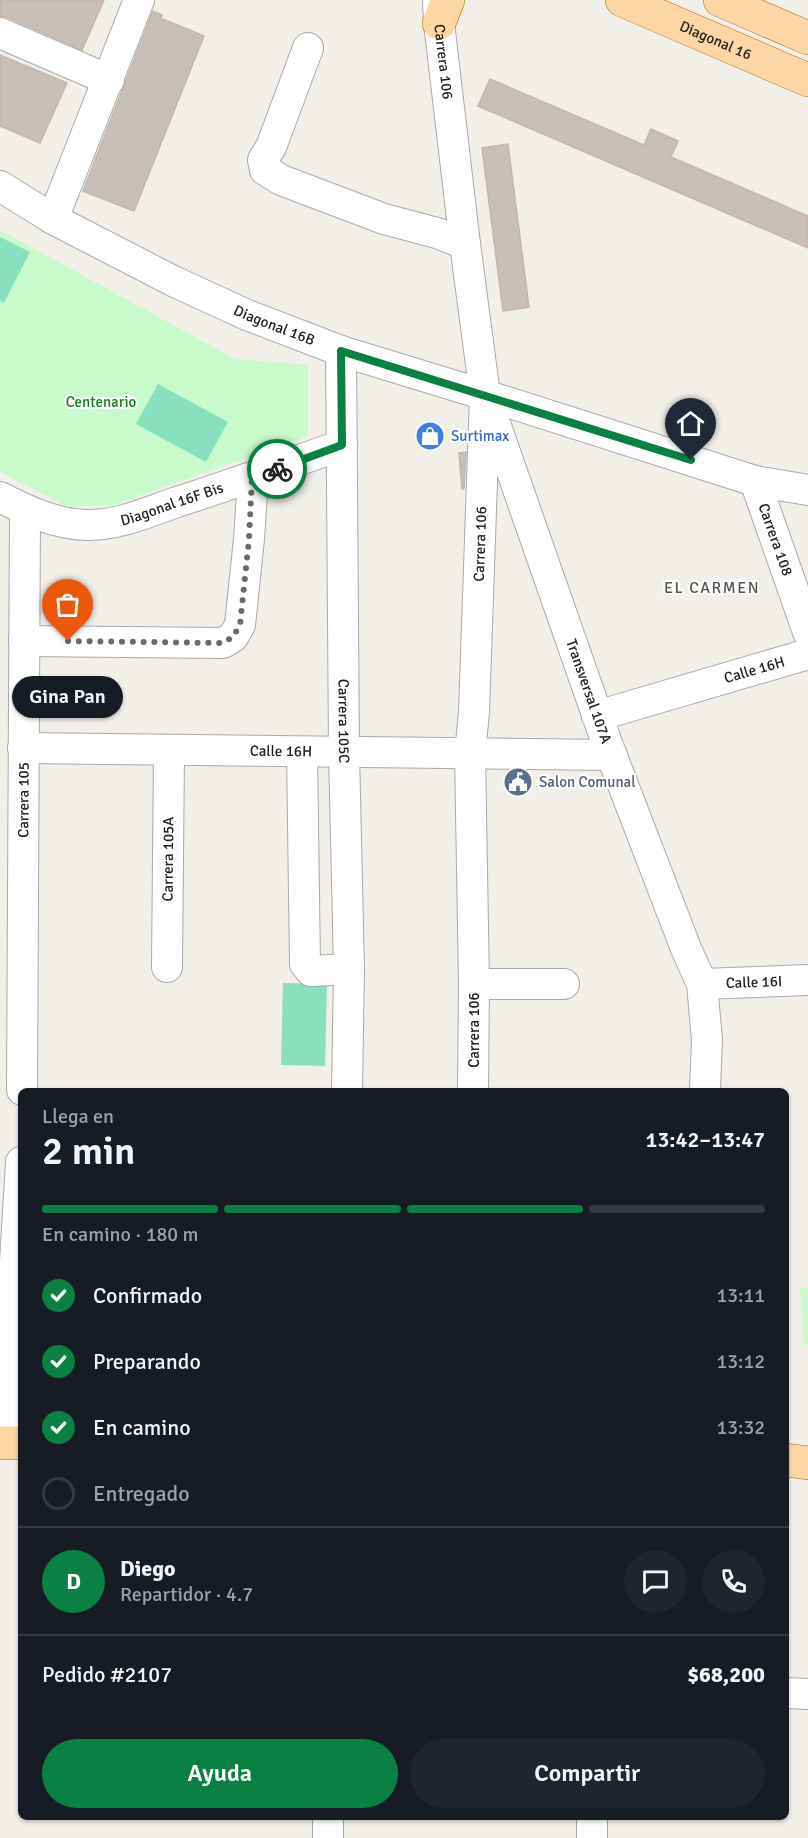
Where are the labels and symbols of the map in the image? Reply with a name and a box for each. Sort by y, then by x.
street label: Diagonal 16 [677,17,755,64]
street label: Carrera 106 [430,23,457,100]
street label: Diagonal 16B [231,301,317,349]
park label: Centenario [66,393,137,411]
pin [665,398,716,460]
shop icon: Surtimax [414,420,446,452]
place label: Surtimax [451,427,509,445]
courier [247,439,307,499]
street label: Diagonal 16F Bis [118,478,226,530]
street label: Carrera 108 [755,501,797,578]
street label: Carrera 106 [470,506,490,582]
district label: EL CARMEN [664,578,760,598]
pin [42,579,93,641]
street label: Transversal 107A [562,637,615,746]
street label: Calle 16H [722,652,787,687]
callout: Gina Pan [13,677,124,719]
street label: Carrera 105C [334,679,353,763]
street label: Calle 16H [250,742,312,760]
street label: Carrera 105 [14,762,33,838]
public building icon: Salon Comunal [502,766,534,798]
place label: Salon Comunal [539,773,636,791]
street label: Carrera 105A [159,817,177,901]
street label: Calle 16I [725,972,783,992]
street label: Carrera 106 [465,992,483,1068]

